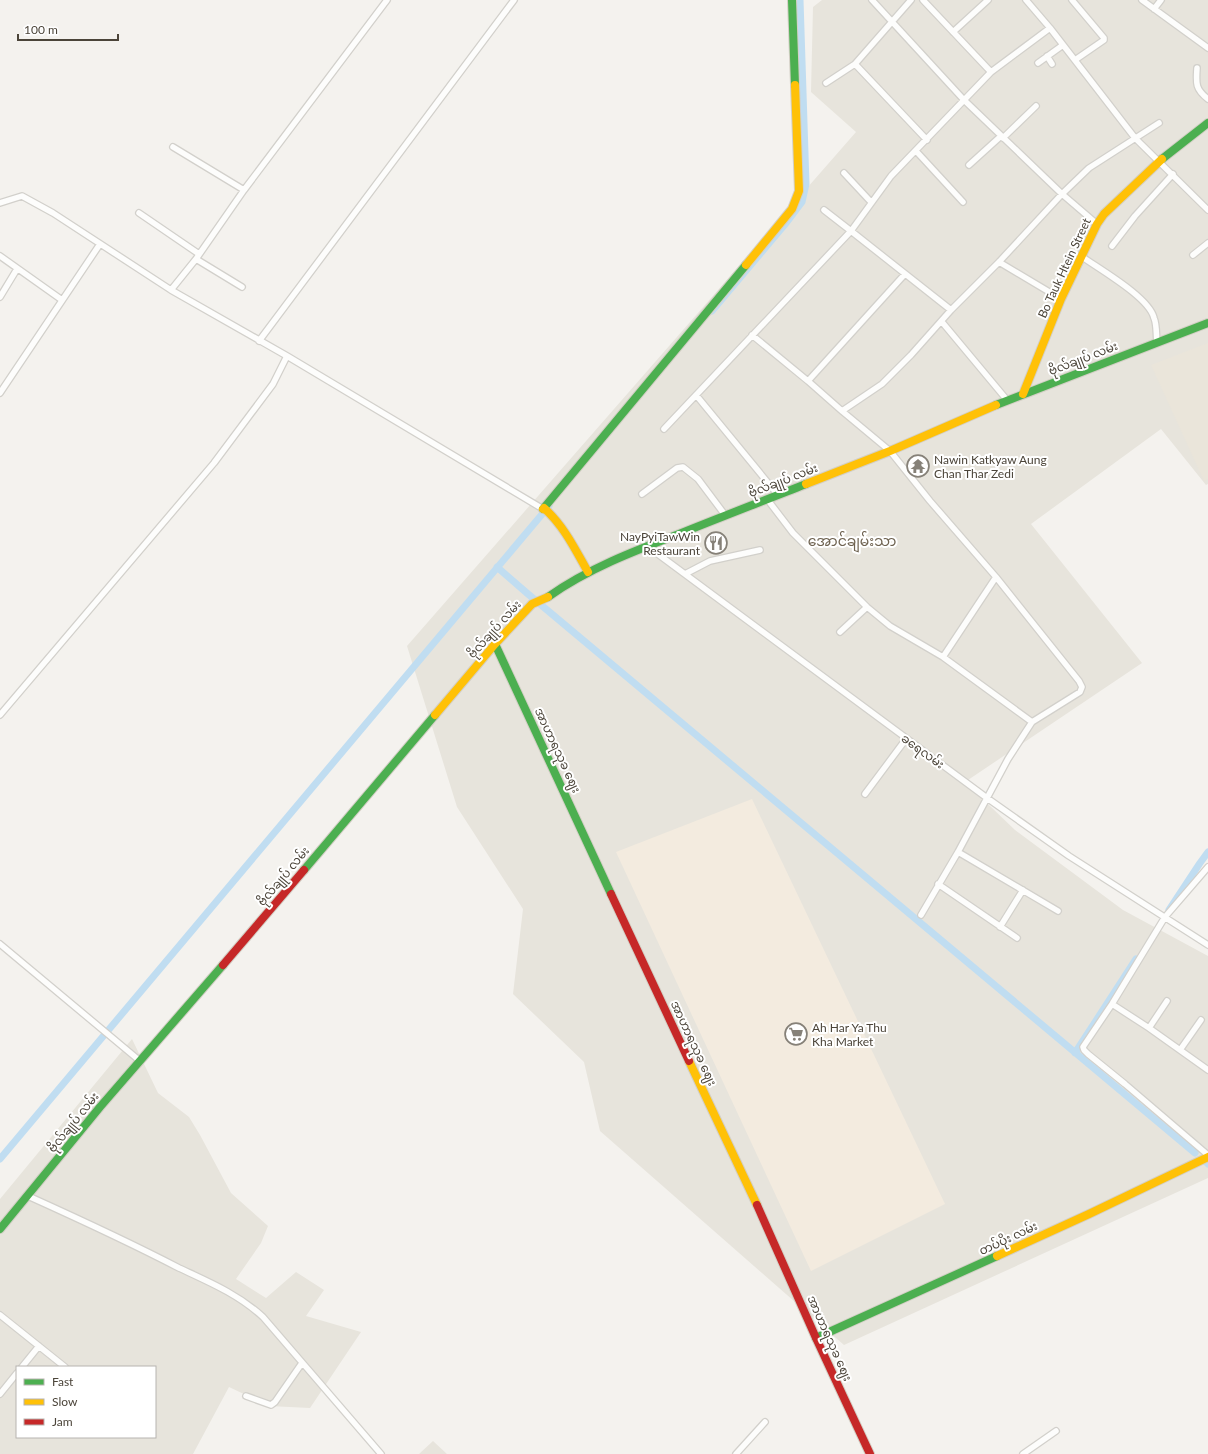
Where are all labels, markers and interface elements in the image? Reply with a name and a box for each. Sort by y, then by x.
scale bar [18,16,118,42]
text: 100 m [24,22,58,37]
street label: Bo Tauk Htein Street [1034,215,1094,320]
street label: ဗိုလ်ချုပ် လမ်း [1046,337,1121,381]
place label: Nawin Katkyaw Aung Chan Thar Zedi [934,452,1047,481]
temple icon: Nawin Katkyaw Aung Chan Thar Zedi [905,453,931,479]
street label: ဗိုလ်ချုပ် လမ်း [746,459,821,503]
place label: NayPyiTawWin Restaurant [620,529,701,558]
restaurant icon: NayPyiTawWin Restaurant [703,530,729,556]
district label: အောင်ချမ်းသာ [808,531,896,553]
street label: ဗိုလ်ချုပ် လမ်း [463,596,526,663]
street label: အာဟာရသုခ ဈေး [529,705,584,796]
street label: ခရေလမ်း [897,730,948,774]
street label: ဗိုလ်ချုပ် လမ်း [253,843,314,911]
street label: အာဟာရသုခ ဈေး [665,998,720,1089]
place label: Ah Har Ya Thu Kha Market [812,1020,887,1049]
supermarket icon: Ah Har Ya Thu Kha Market [783,1021,809,1047]
street label: ဗိုလ်ချုပ် လမ်း [43,1088,104,1157]
street label: တပ်ပိုး လမ်း [976,1217,1041,1261]
street label: အာဟာရသုခ ဈေး [802,1293,856,1384]
legend [16,1366,156,1438]
text: Fast [52,1374,74,1389]
text: Slow [52,1394,78,1409]
text: Jam [52,1414,73,1429]

